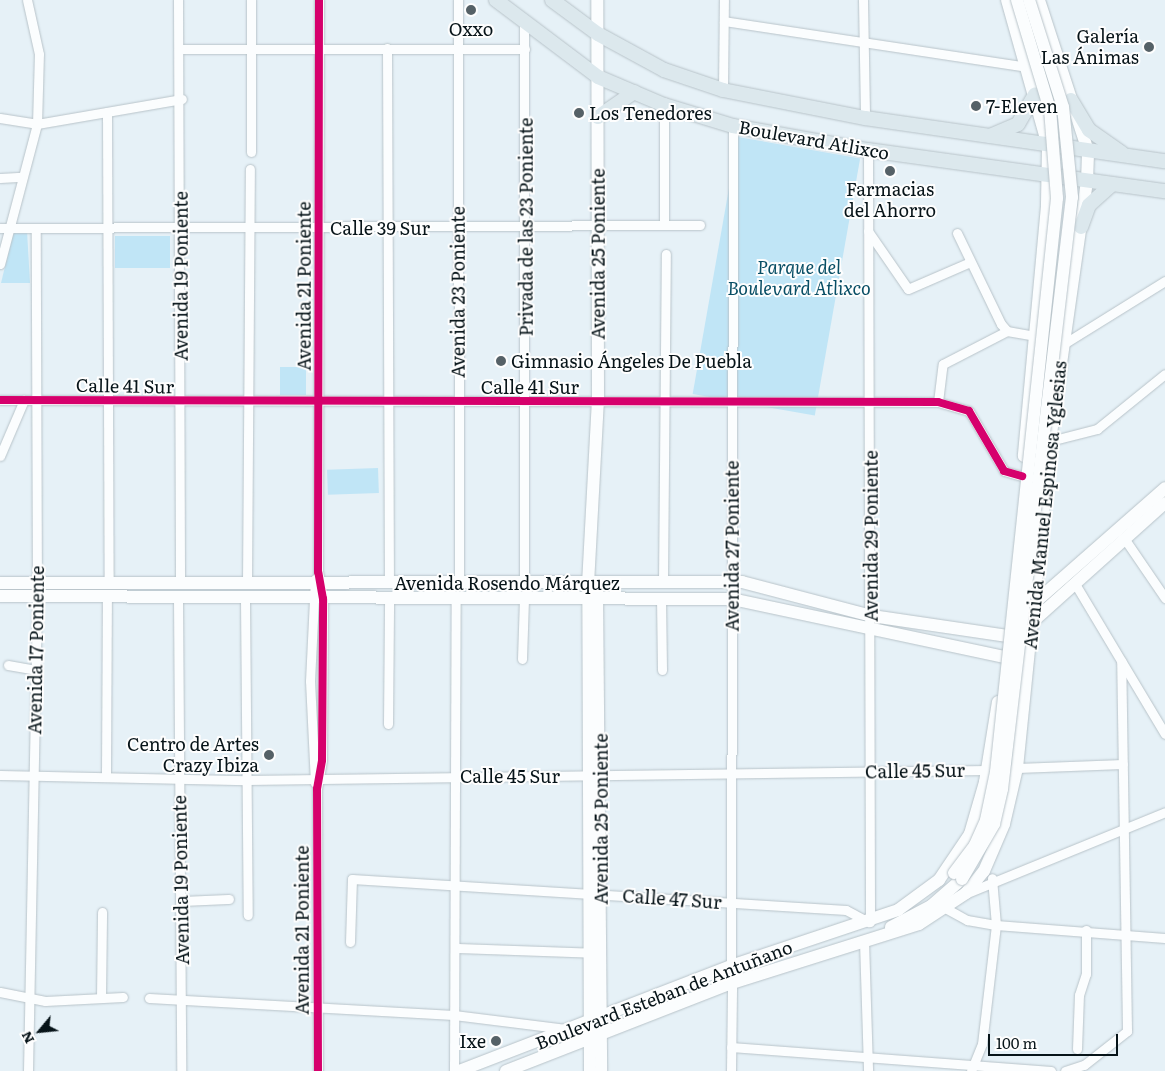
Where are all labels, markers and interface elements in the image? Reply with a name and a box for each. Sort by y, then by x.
marker: Oxxo [465,4,477,16]
place label: Oxxo [449,18,493,40]
place label: Galería Las Ánimas [1040,26,1139,68]
marker: Galería Las Ánimas [1143,41,1155,53]
place label: 7-Eleven [986,95,1058,117]
marker: 7-Eleven [970,100,982,112]
place label: Los Tenedores [589,102,712,124]
marker: Los Tenedores [573,107,585,119]
street label: Boulevard Atlixco [737,116,891,164]
street label: Privada de las 23 Poniente [515,118,537,336]
marker: Farmacias del Ahorro [884,165,896,177]
street label: Avenida 25 Poniente [587,168,609,340]
place label: Farmacias del Ahorro [844,179,936,222]
street label: Avenida 19 Poniente [170,191,192,361]
street label: Avenida 21 Poniente [293,201,315,371]
street label: Avenida 23 Poniente [447,206,469,378]
street label: Calle 39 Sur [330,217,430,239]
park label: Parque del Boulevard Atlixco [727,257,871,300]
place label: Gimnasio Ángeles De Puebla [511,350,752,372]
marker: Gimnasio Ángeles De Puebla [495,355,507,367]
street label: Avenida Manuel Espinosa Yglesias [1019,360,1071,650]
street label: Calle 41 Sur [76,374,174,398]
street label: Calle 41 Sur [481,376,579,398]
street label: Avenida 29 Poniente [860,450,882,622]
street label: Avenida 27 Poniente [721,460,743,632]
street label: Avenida 17 Poniente [24,565,48,735]
street label: Avenida Rosendo Márquez [394,572,620,594]
street label: Avenida 25 Poniente [590,733,612,905]
place label: Centro de Artes Crazy Ibiza [127,734,259,776]
marker: Centro de Artes Crazy Ibiza [263,749,275,761]
street label: Calle 45 Sur [865,759,965,783]
street label: Calle 45 Sur [460,765,560,787]
street label: Avenida 19 Poniente [169,795,193,965]
street label: Avenida 21 Poniente [291,845,313,1015]
street label: Calle 47 Sur [622,885,722,913]
street label: Boulevard Esteban de Antuñano [533,936,795,1054]
north arrow [15,1006,65,1056]
scale bar [990,1024,1120,1056]
text: N [15,1028,38,1048]
place label: Ixe [459,1030,486,1052]
text: 100 m [996,1031,1037,1054]
marker: Ixe [490,1035,502,1047]

